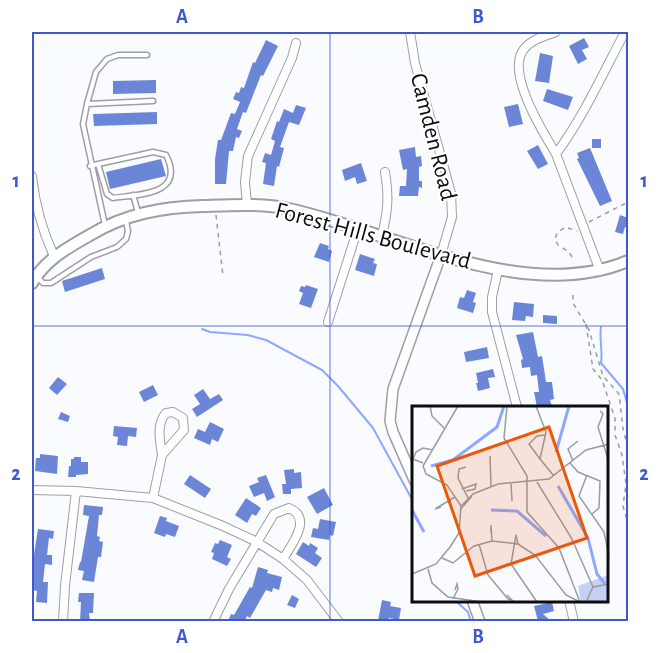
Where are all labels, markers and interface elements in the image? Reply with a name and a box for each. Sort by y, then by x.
text: A [176,7,188,27]
text: B [472,7,484,27]
street label: Camden Road [406,71,460,203]
text: 1 [12,171,20,191]
text: 1 [640,171,648,191]
street label: Forest Hills Boulevard [272,198,474,274]
inset map [412,406,609,602]
text: 2 [11,464,21,484]
text: 2 [639,464,649,484]
text: A [176,627,188,647]
text: B [472,627,484,647]

